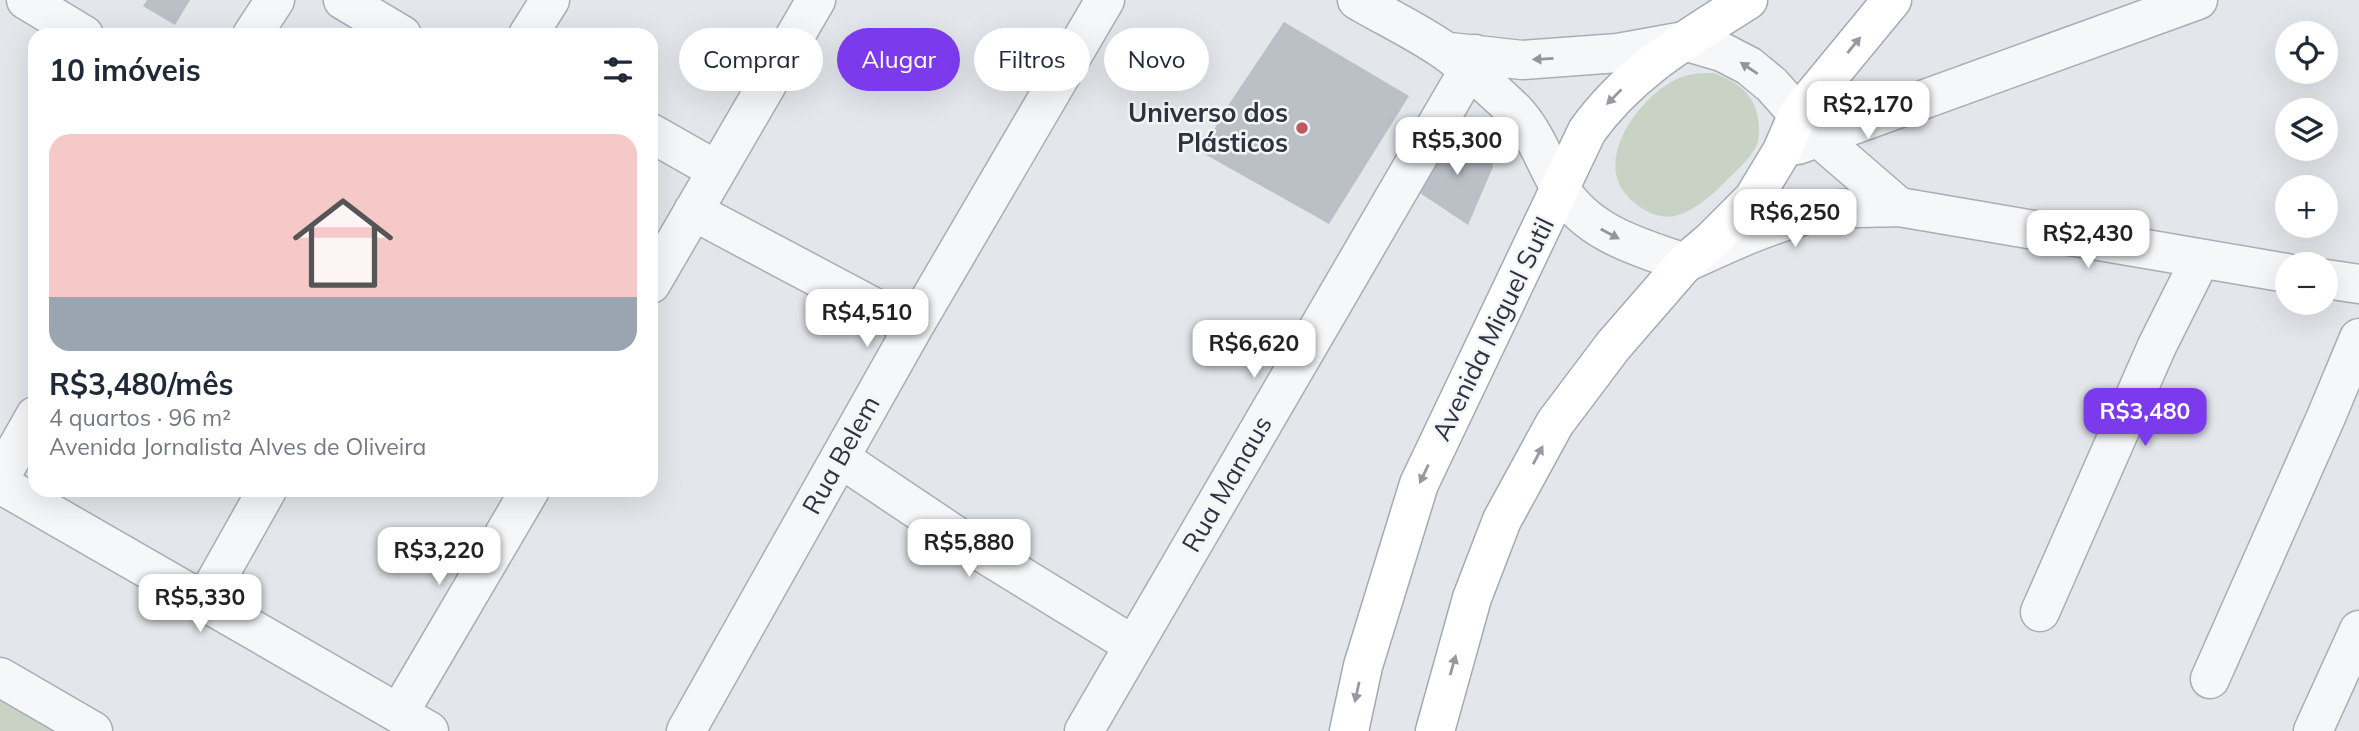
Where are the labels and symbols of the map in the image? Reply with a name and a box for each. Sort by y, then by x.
one-way arrow [1846,36,1861,53]
one-way arrow [1532,54,1554,65]
one-way arrow [1739,61,1759,74]
pin: R$2,170 [1803,82,1933,141]
one-way arrow [1606,89,1622,105]
place label: Universo dos Plásticos [1128,96,1288,159]
pin: R$5,300 [1392,118,1522,177]
marker: Universo dos Plásticos [1294,120,1310,136]
pin: R$6,250 [1730,190,1860,249]
pin: R$2,430 [2023,210,2153,270]
street label: Avenida Miguel Sutil [1424,212,1561,446]
one-way arrow [1600,228,1620,240]
pin: R$4,510 [802,290,932,349]
pin: R$6,620 [1189,320,1319,380]
pin: R$3,480 [2080,388,2210,448]
street label: Rua Belem [795,390,887,520]
street label: Rua Manaus [1174,410,1279,558]
one-way arrow [1532,445,1543,465]
one-way arrow [1418,464,1429,484]
pin: R$5,880 [904,520,1034,579]
pin: R$3,220 [374,528,504,587]
pin: R$5,330 [135,574,265,634]
one-way arrow [1449,655,1459,676]
one-way arrow [1352,681,1363,703]

